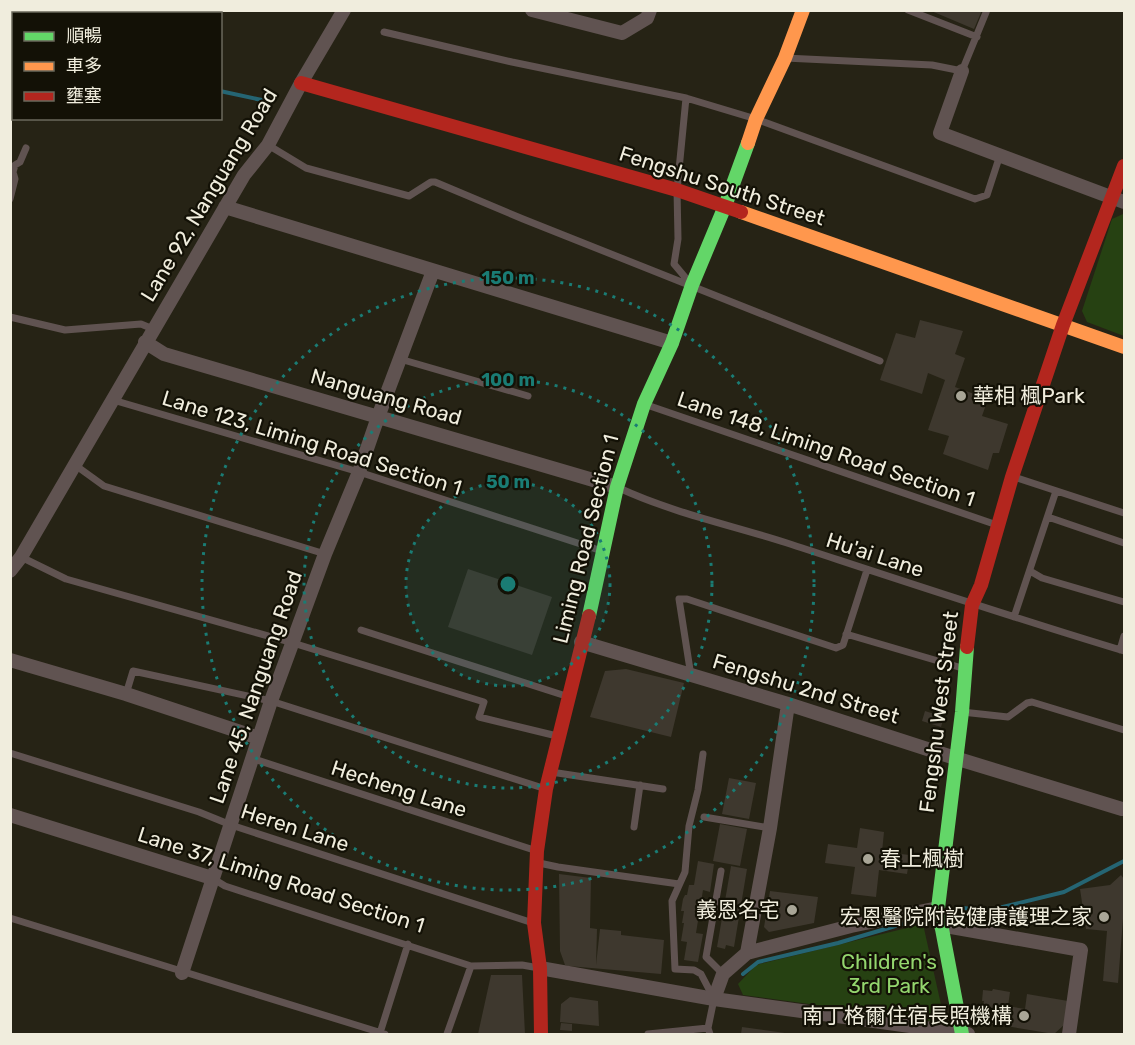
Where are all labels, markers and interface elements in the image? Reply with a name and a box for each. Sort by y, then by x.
legend [12,12,222,120]
text: 順暢 [66,25,102,47]
text: 車多 [66,55,102,77]
street label: Lane 92, Nanguang Road [135,84,282,306]
text: 壅塞 [66,85,102,107]
street label: Fengshu South Street [616,140,828,231]
text: 150 m [481,267,535,289]
street label: Nanguang Road [308,363,464,430]
text: 100 m [481,369,535,391]
place label: 華相 楓Park [973,383,1085,408]
street label: Lane 123, Liming Road Section 1 [159,385,465,500]
street label: Lane 148, Liming Road Section 1 [674,386,978,511]
marker: 華相 楓Park [954,389,968,403]
street label: Liming Road Section 1 [547,432,624,646]
text: 50 m [486,471,530,493]
street label: Hu'ai Lane [823,527,927,582]
street label: Lane 45, Nanguang Road [204,567,307,807]
centre of rings [498,574,518,594]
street label: Fengshu West Street [914,610,963,814]
street label: Fengshu 2nd Street [710,648,902,729]
street label: Hecheng Lane [328,755,470,822]
street label: Heren Lane [238,798,352,857]
street label: Lane 37, Liming Road Section 1 [135,821,428,938]
place label: 春上楓樹 [880,846,964,871]
marker: 春上楓樹 [861,852,875,866]
place label: 義恩名宅 [696,897,780,922]
marker: 義恩名宅 [785,903,799,917]
place label: 宏恩醫院附設健康護理之家 [840,904,1092,929]
marker: 宏恩醫院附設健康護理之家 [1097,910,1111,924]
park label: Children's 3rd Park [841,949,937,998]
place label: 南丁格爾住宿長照機構 [802,1003,1012,1028]
marker: 南丁格爾住宿長照機構 [1017,1009,1031,1023]

